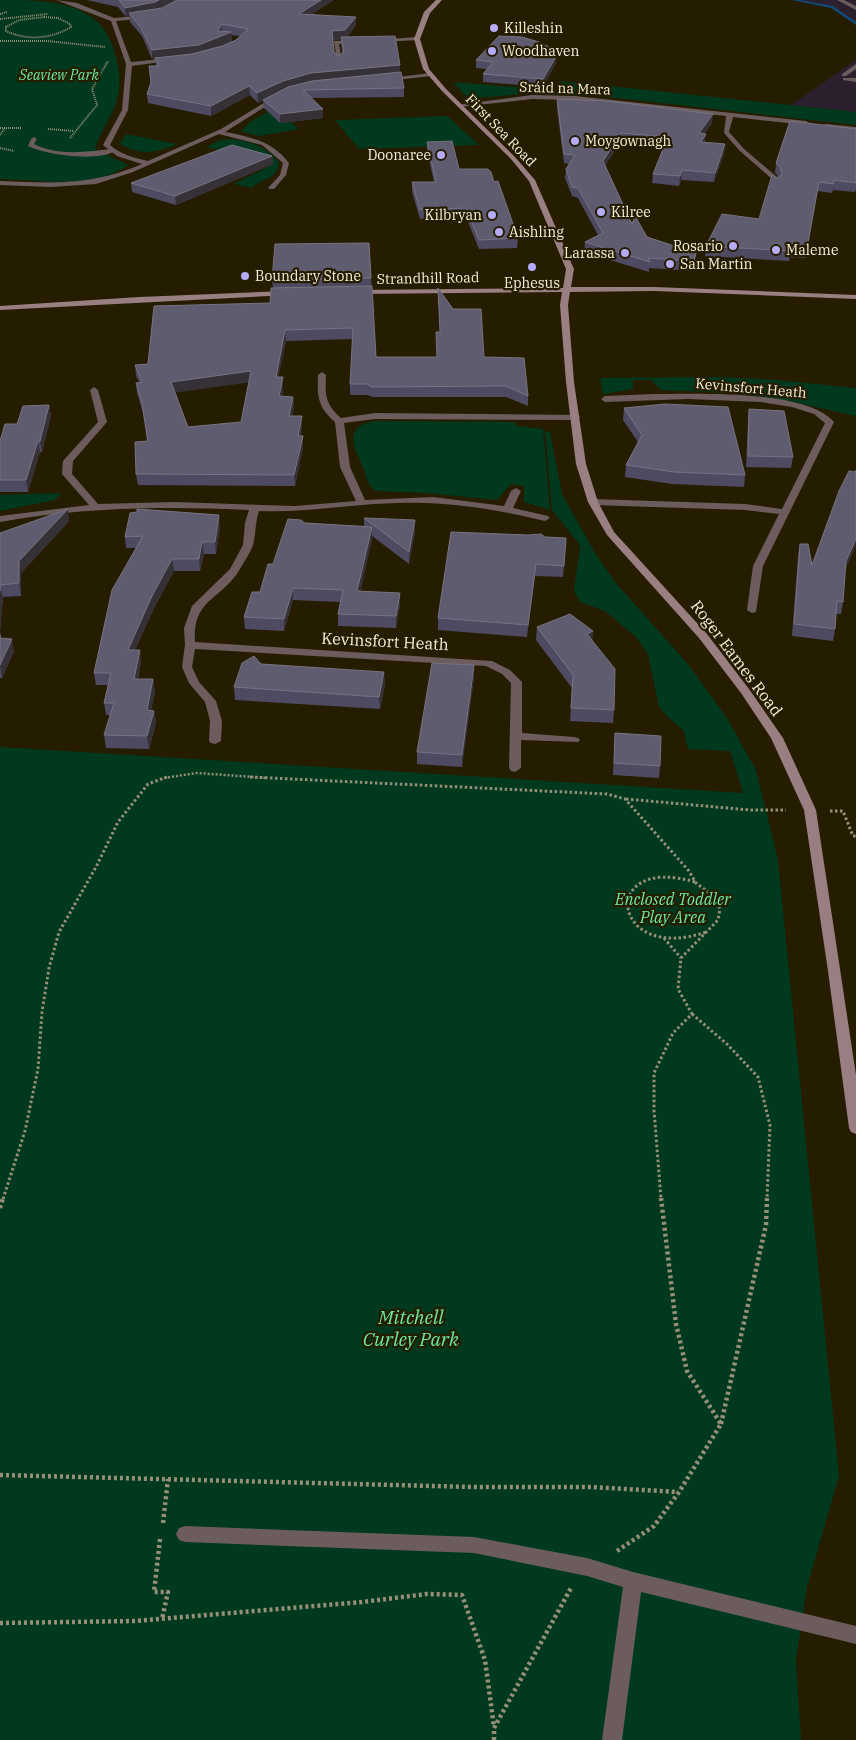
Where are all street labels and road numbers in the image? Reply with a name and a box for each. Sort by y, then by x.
street label: Sráid na Mara [519,77,612,99]
street label: First Sea Road [462,90,540,170]
street label: Strandhill Road [377,268,480,288]
street label: Kevinsfort Heath [695,374,808,402]
street label: Roger Eames Road [687,596,787,720]
street label: Kevinsfort Heath [321,628,449,654]

